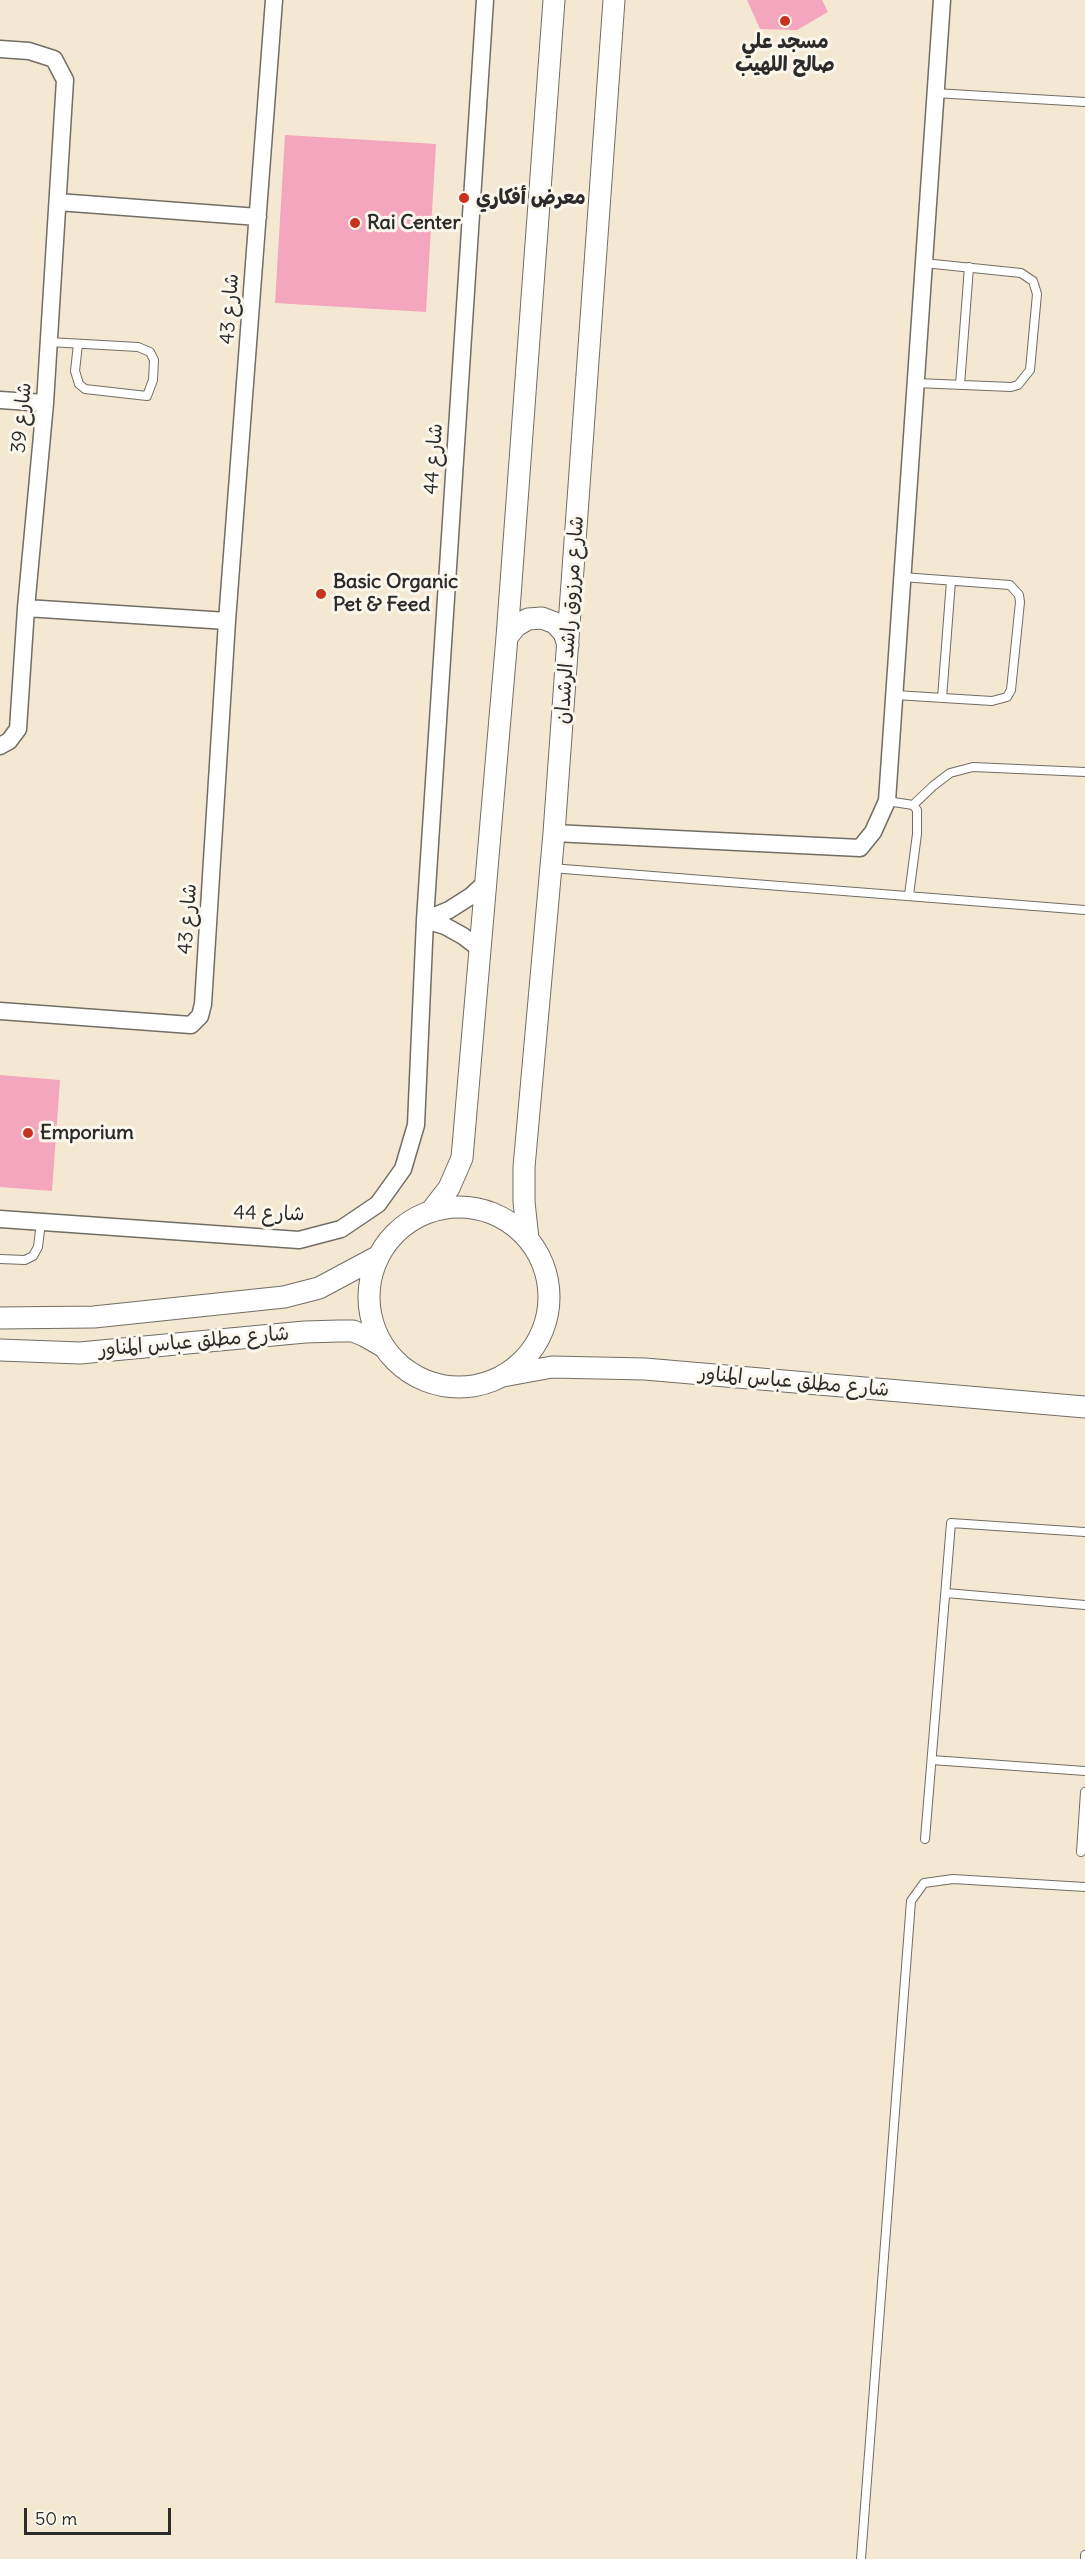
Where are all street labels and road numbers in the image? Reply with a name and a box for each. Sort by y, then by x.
street label: شارع 43 [216,273,244,345]
street label: شارع 39 [7,382,37,454]
street label: شارع 44 [420,423,448,495]
street label: شارع مرزوق راشد الرشدان [551,515,589,725]
street label: شارع 43 [174,883,202,955]
street label: شارع 44 [233,1201,305,1227]
street label: شارع مطلق عباس المناور [98,1322,290,1362]
street label: شارع مطلق عباس المناور [698,1362,890,1402]

